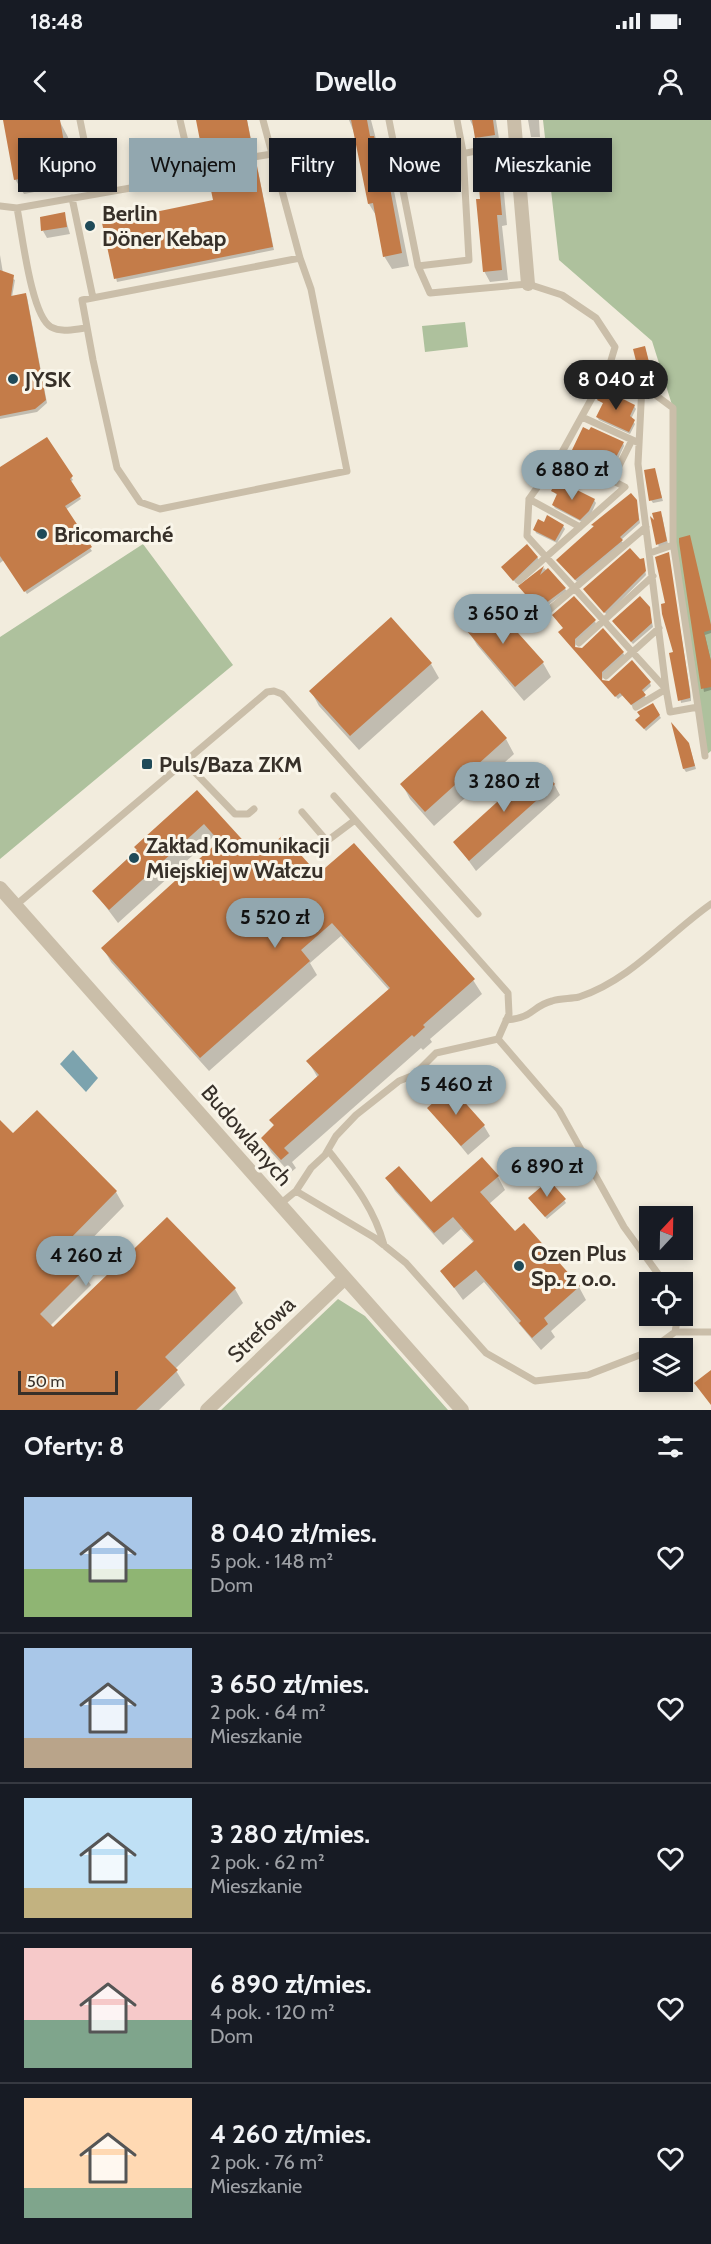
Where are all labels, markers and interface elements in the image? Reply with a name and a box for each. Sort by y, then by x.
text: 18:48 [30,8,83,35]
icon: back [24,65,57,98]
text: Dwello [314,65,397,98]
icon: person [654,65,687,98]
chip: Kupno [18,138,117,192]
chip: Wynajem [129,138,257,192]
chip: Filtry [269,138,356,192]
chip: Nowe [368,138,461,192]
chip: Mieszkanie [473,138,612,192]
place label: Berlin Döner Kebap [102,200,226,252]
marker: Berlin Döner Kebap [83,219,97,233]
pin: 8 040 zł [554,360,678,411]
place label: JYSK [24,366,71,393]
text: 8 040 zł [578,367,654,391]
marker: JYSK [6,372,20,386]
pin: 6 880 zł [510,450,634,501]
text: 6 880 zł [535,457,609,481]
place label: Bricomarché [54,521,173,548]
marker: Bricomarché [35,527,49,541]
pin: 3 650 zł [441,594,565,645]
text: 3 650 zł [468,601,538,625]
place label: Puls/Baza ZKM [159,751,302,778]
marker: Puls/Baza ZKM [140,757,154,771]
pin: 3 280 zł [442,762,566,813]
text: 3 280 zł [468,769,540,793]
place label: Zakład Komunikacji Miejskiej w Wałczu [146,832,330,884]
marker: Zakład Komunikacji Miejskiej w Wałczu [127,851,141,865]
pin: 5 520 zł [213,898,337,949]
text: 5 520 zł [240,905,310,929]
pin: 5 460 zł [394,1065,518,1116]
text: 5 460 zł [420,1072,492,1096]
street label: Budowlanych [195,1079,298,1191]
pin: 6 890 zł [485,1147,609,1198]
text: 6 890 zł [511,1154,583,1178]
north arrow [639,1206,693,1260]
map controls [639,1206,693,1392]
pin: 4 260 zł [24,1236,148,1287]
place label: Ozen Plus Sp. z o.o. [531,1240,626,1292]
text: 4 260 zł [50,1243,122,1267]
marker: Ozen Plus Sp. z o.o. [512,1259,526,1273]
button: locate [639,1272,693,1326]
street label: Strefowa [222,1290,301,1368]
button: layers [639,1338,693,1392]
scale bar [18,1368,118,1396]
text: 50 m [27,1372,64,1391]
text: Oferty: 8 [24,1430,125,1462]
icon: filters [654,1430,687,1463]
text: 8 040 zł/mies. [210,1517,377,1549]
icon: home [72,1521,144,1593]
icon: heart [654,1541,687,1574]
text: 5 pok. · 148 m² [210,1549,333,1573]
text: Dom [210,1573,253,1597]
text: 3 650 zł/mies. [210,1668,369,1700]
icon: home [72,1672,144,1744]
icon: heart [654,1692,687,1725]
text: 2 pok. · 64 m² [210,1700,326,1724]
text: Mieszkanie [210,1724,302,1748]
text: 3 280 zł/mies. [210,1818,370,1850]
icon: home [72,1822,144,1894]
icon: heart [654,1842,687,1875]
text: 2 pok. · 62 m² [210,1850,325,1874]
text: Mieszkanie [210,1874,302,1898]
text: 6 890 zł/mies. [210,1968,372,2000]
icon: home [72,1972,144,2044]
icon: heart [654,1992,687,2025]
text: 4 pok. · 120 m² [210,2000,335,2024]
text: Dom [210,2024,253,2048]
text: 4 260 zł/mies. [210,2118,371,2150]
icon: home [72,2122,144,2194]
icon: heart [654,2142,687,2175]
text: 2 pok. · 76 m² [210,2150,324,2174]
text: Mieszkanie [210,2174,302,2198]

